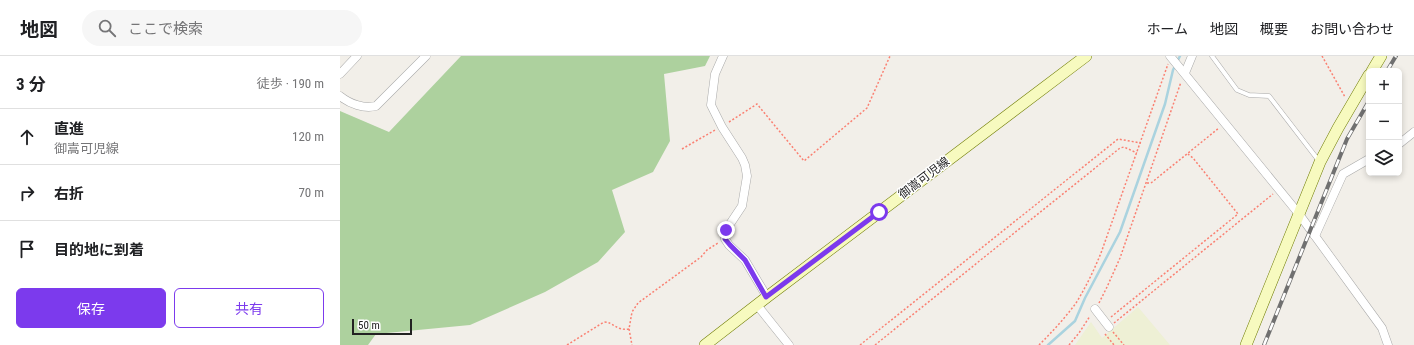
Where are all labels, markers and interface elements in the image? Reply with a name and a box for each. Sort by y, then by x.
search box [82,10,362,46]
icon: search [96,17,118,39]
text: 地図 [20,18,58,41]
text: ここで検索 [128,20,203,38]
text: ホーム [1146,21,1188,37]
text: 地図 [1210,21,1238,37]
text: 概要 [1260,21,1288,37]
text: お問い合わせ [1310,21,1394,37]
map controls [1366,68,1402,176]
button: + [1366,68,1402,104]
text: 3 分 [16,74,46,94]
text: 徒歩 · 190 m [257,76,324,91]
button: − [1366,104,1402,140]
text: 直進 [54,120,84,138]
icon: ahead [16,126,38,148]
text: 120 m [292,129,324,144]
button: layers [1366,140,1402,176]
text: 御嵩可児線 [54,141,119,156]
street label: 御嵩可児線 [896,154,952,202]
icon: right [16,182,38,204]
text: 右折 [54,185,84,203]
text: 70 m [298,185,324,200]
route start [870,203,888,221]
route end [717,221,735,239]
icon: arrive [16,238,38,260]
text: 目的地に到着 [54,241,144,259]
button: 保存 [16,288,166,328]
button: 共有 [174,288,324,328]
scale bar [352,317,412,336]
text: 50 m [358,319,380,332]

